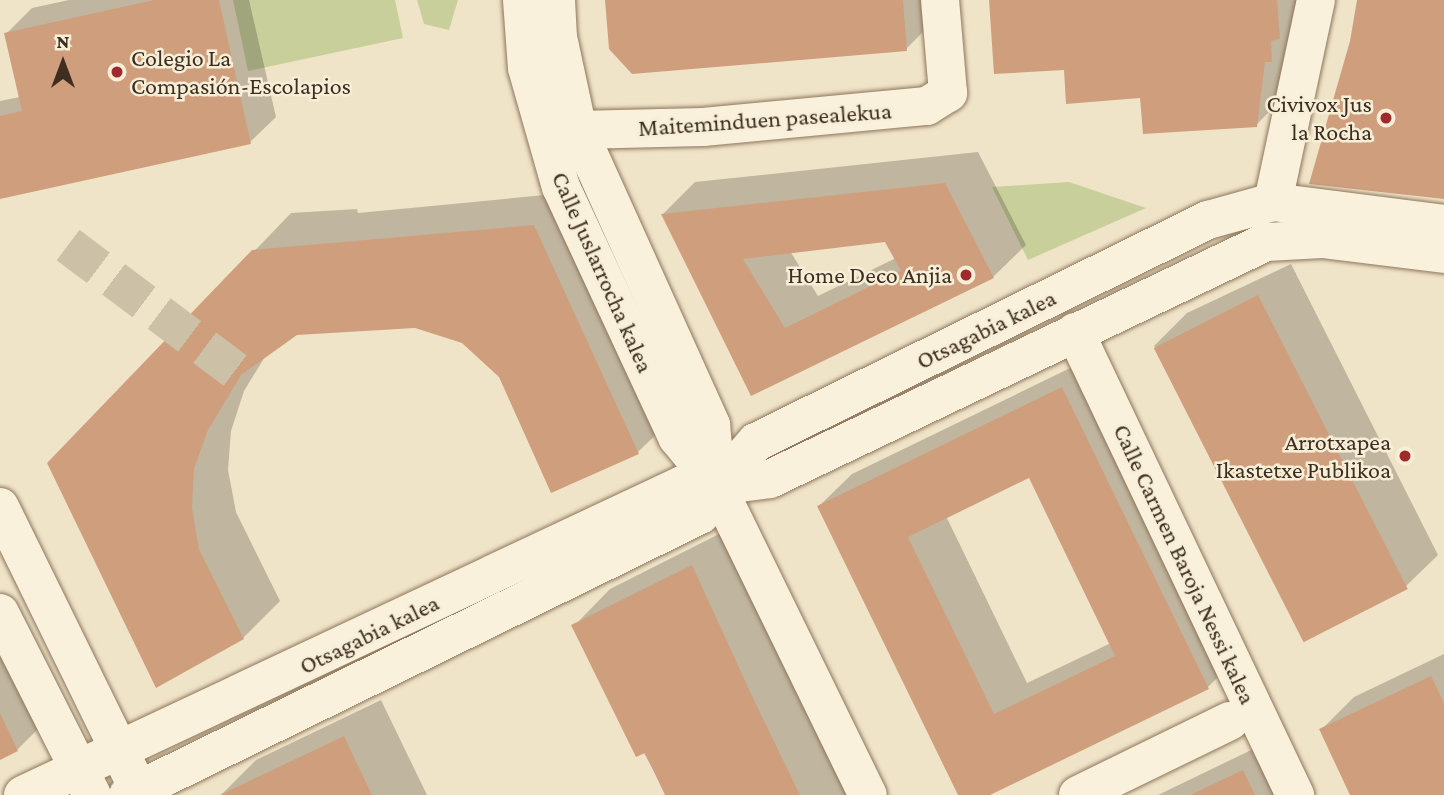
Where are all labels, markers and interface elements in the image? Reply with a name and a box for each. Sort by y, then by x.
north arrow [28,28,98,98]
text: N [57,31,69,52]
place label: Colegio La Compasión-Escolapios [131,44,351,100]
marker: Colegio La Compasión-Escolapios [109,64,125,80]
place label: Civivox Jus la Rocha [1267,90,1372,146]
street label: Maiteminduen pasealekua [637,96,893,142]
marker: Civivox Jus la Rocha [1378,110,1394,126]
street label: Calle Juslarrocha kalea [546,167,660,377]
place label: Home Deco Anjia [787,261,952,289]
marker: Home Deco Anjia [958,267,974,283]
street label: Otsagabia kalea [912,283,1060,375]
street label: Calle Carmen Baroja Nessi kalea [1107,419,1263,709]
place label: Arrotxapea Ikastetxe Publikoa [1216,428,1391,484]
marker: Arrotxapea Ikastetxe Publikoa [1397,448,1413,464]
street label: Otsagabia kalea [295,588,443,680]

